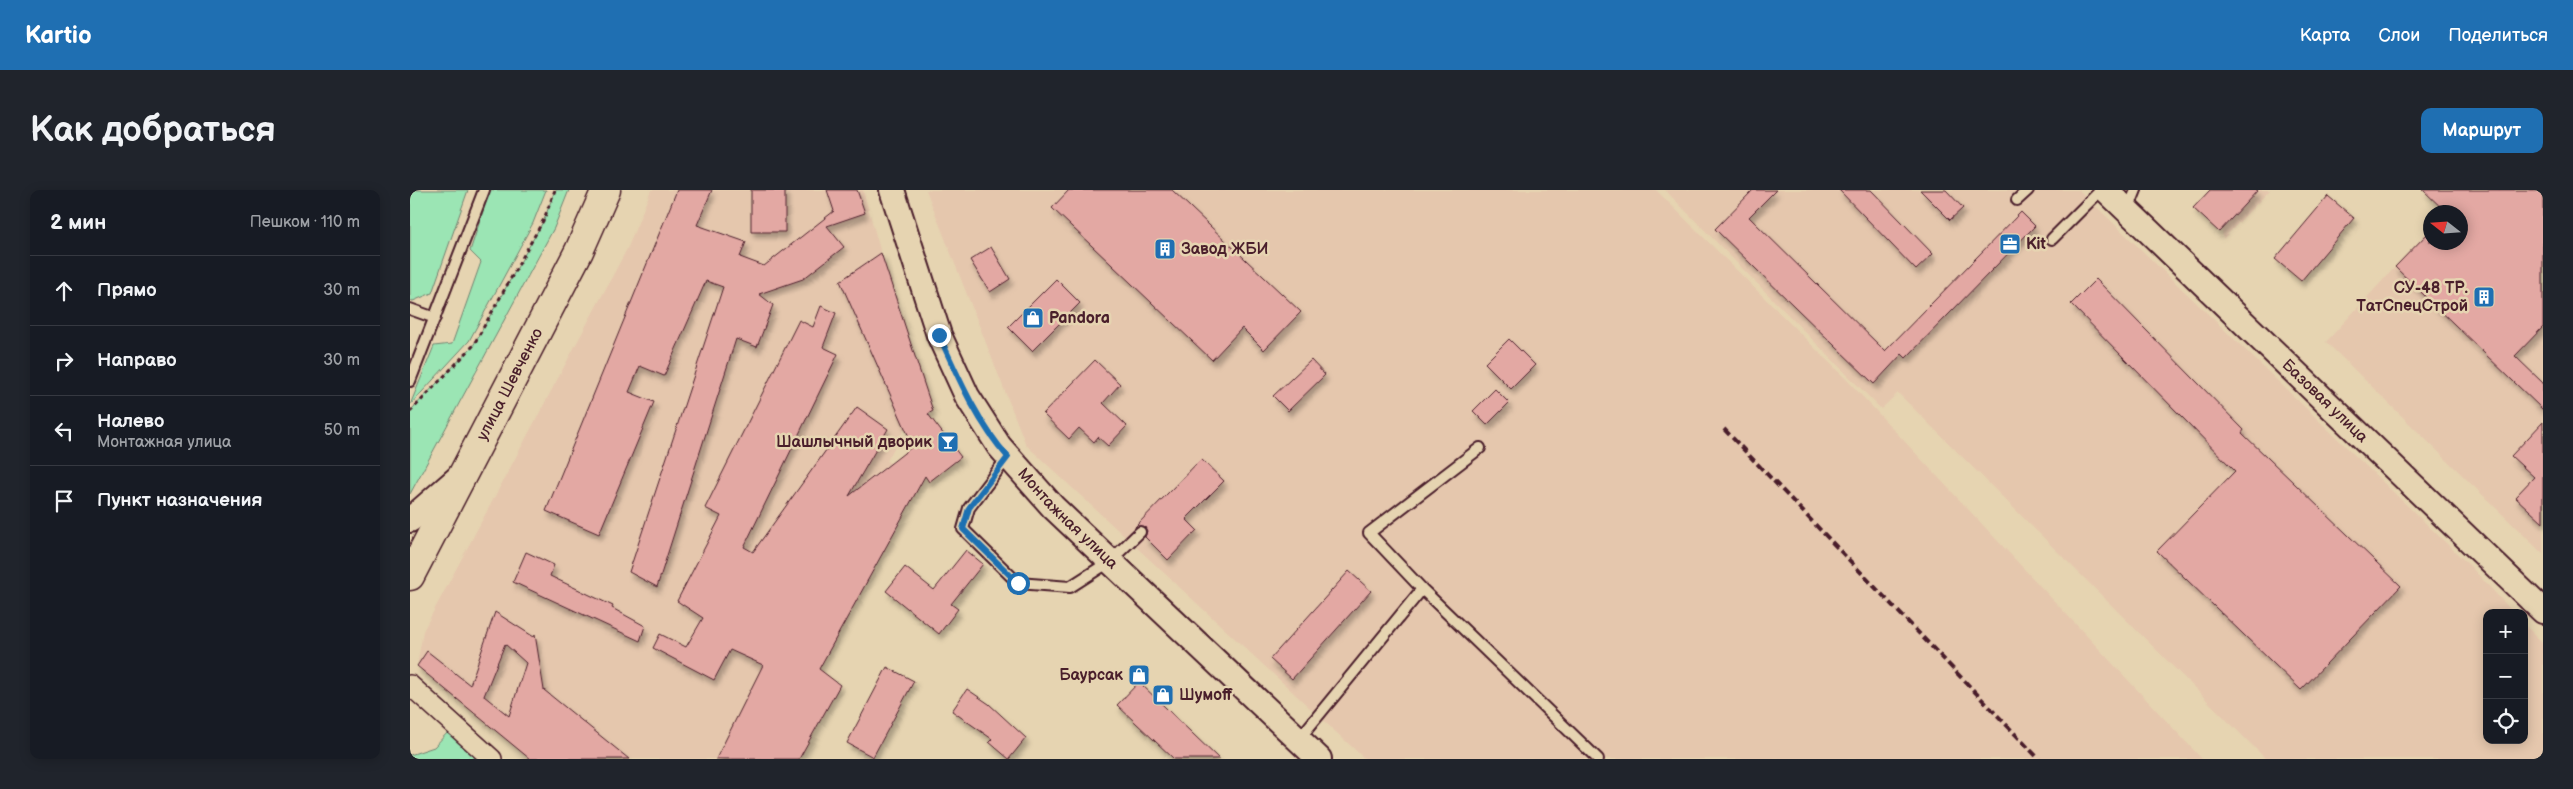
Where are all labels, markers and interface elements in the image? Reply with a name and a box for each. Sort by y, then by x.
text: Kartio [25,21,92,50]
text: Карта [2300,25,2350,46]
text: Слои [2378,25,2420,46]
text: Поделиться [2448,25,2548,46]
button: Маршрут [2421,108,2543,153]
text: Как добраться [30,109,276,152]
north arrow [2423,205,2468,250]
text: 2 мин [50,210,106,235]
text: Пешком · 110 m [250,213,360,232]
office icon: Kit [1998,232,2022,256]
place label: Kit [2026,235,2046,254]
building icon: Завод ЖБИ [1153,237,1177,261]
place label: Завод ЖБИ [1181,240,1269,259]
icon: ahead [50,277,78,305]
text: Прямо [97,279,157,302]
place label: СУ-48 ТР. ТатСпецСтрой [2356,279,2468,316]
text: 30 m [323,281,360,300]
building icon: СУ-48 ТР. ТатСпецСтрой [2472,285,2496,309]
shop icon: Pandora [1021,306,1045,330]
place label: Pandora [1049,309,1110,328]
route end [928,324,951,347]
street label: улица Шевченко [473,325,547,444]
icon: right [50,347,78,375]
text: Направо [97,349,177,372]
text: 30 m [323,351,360,370]
street label: Базовая улица [2278,355,2372,447]
text: Налево [97,410,164,433]
icon: left [50,417,78,445]
text: 50 m [324,421,360,440]
bar icon: Шашлычный дворик [936,430,960,454]
text: Монтажная улица [97,433,231,452]
place label: Шашлычный дворик [776,433,932,452]
street label: Монтажная улица [1014,464,1122,573]
icon: arrive [50,487,78,515]
text: Пункт назначения [97,489,262,512]
route start [1007,572,1030,595]
map controls [2483,609,2528,744]
button: + [2483,609,2528,654]
button: − [2483,654,2528,699]
shop icon: Баурсак [1127,663,1151,687]
place label: Баурсак [1059,666,1123,685]
shop icon: Шумоff [1151,683,1175,707]
place label: Шумоff [1179,686,1233,705]
button: locate [2483,699,2528,744]

